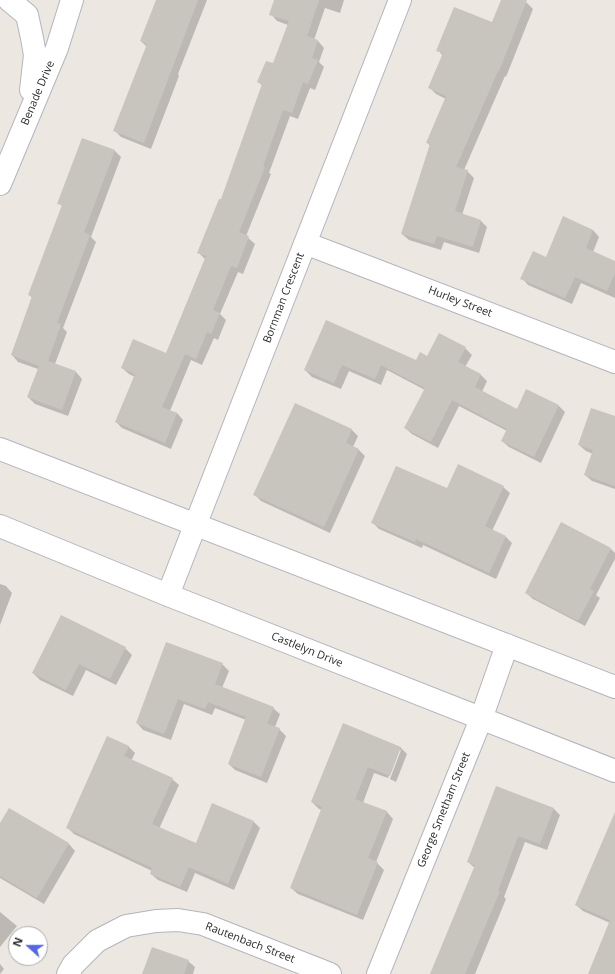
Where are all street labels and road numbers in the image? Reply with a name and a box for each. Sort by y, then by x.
street label: Benade Drive [18,59,58,127]
street label: Bornman Crescent [261,251,307,345]
street label: Hurley Street [426,284,494,320]
street label: Castlelyn Drive [269,630,345,670]
street label: George Smetham Street [415,750,473,870]
street label: Rautenbach Street [203,920,297,966]

